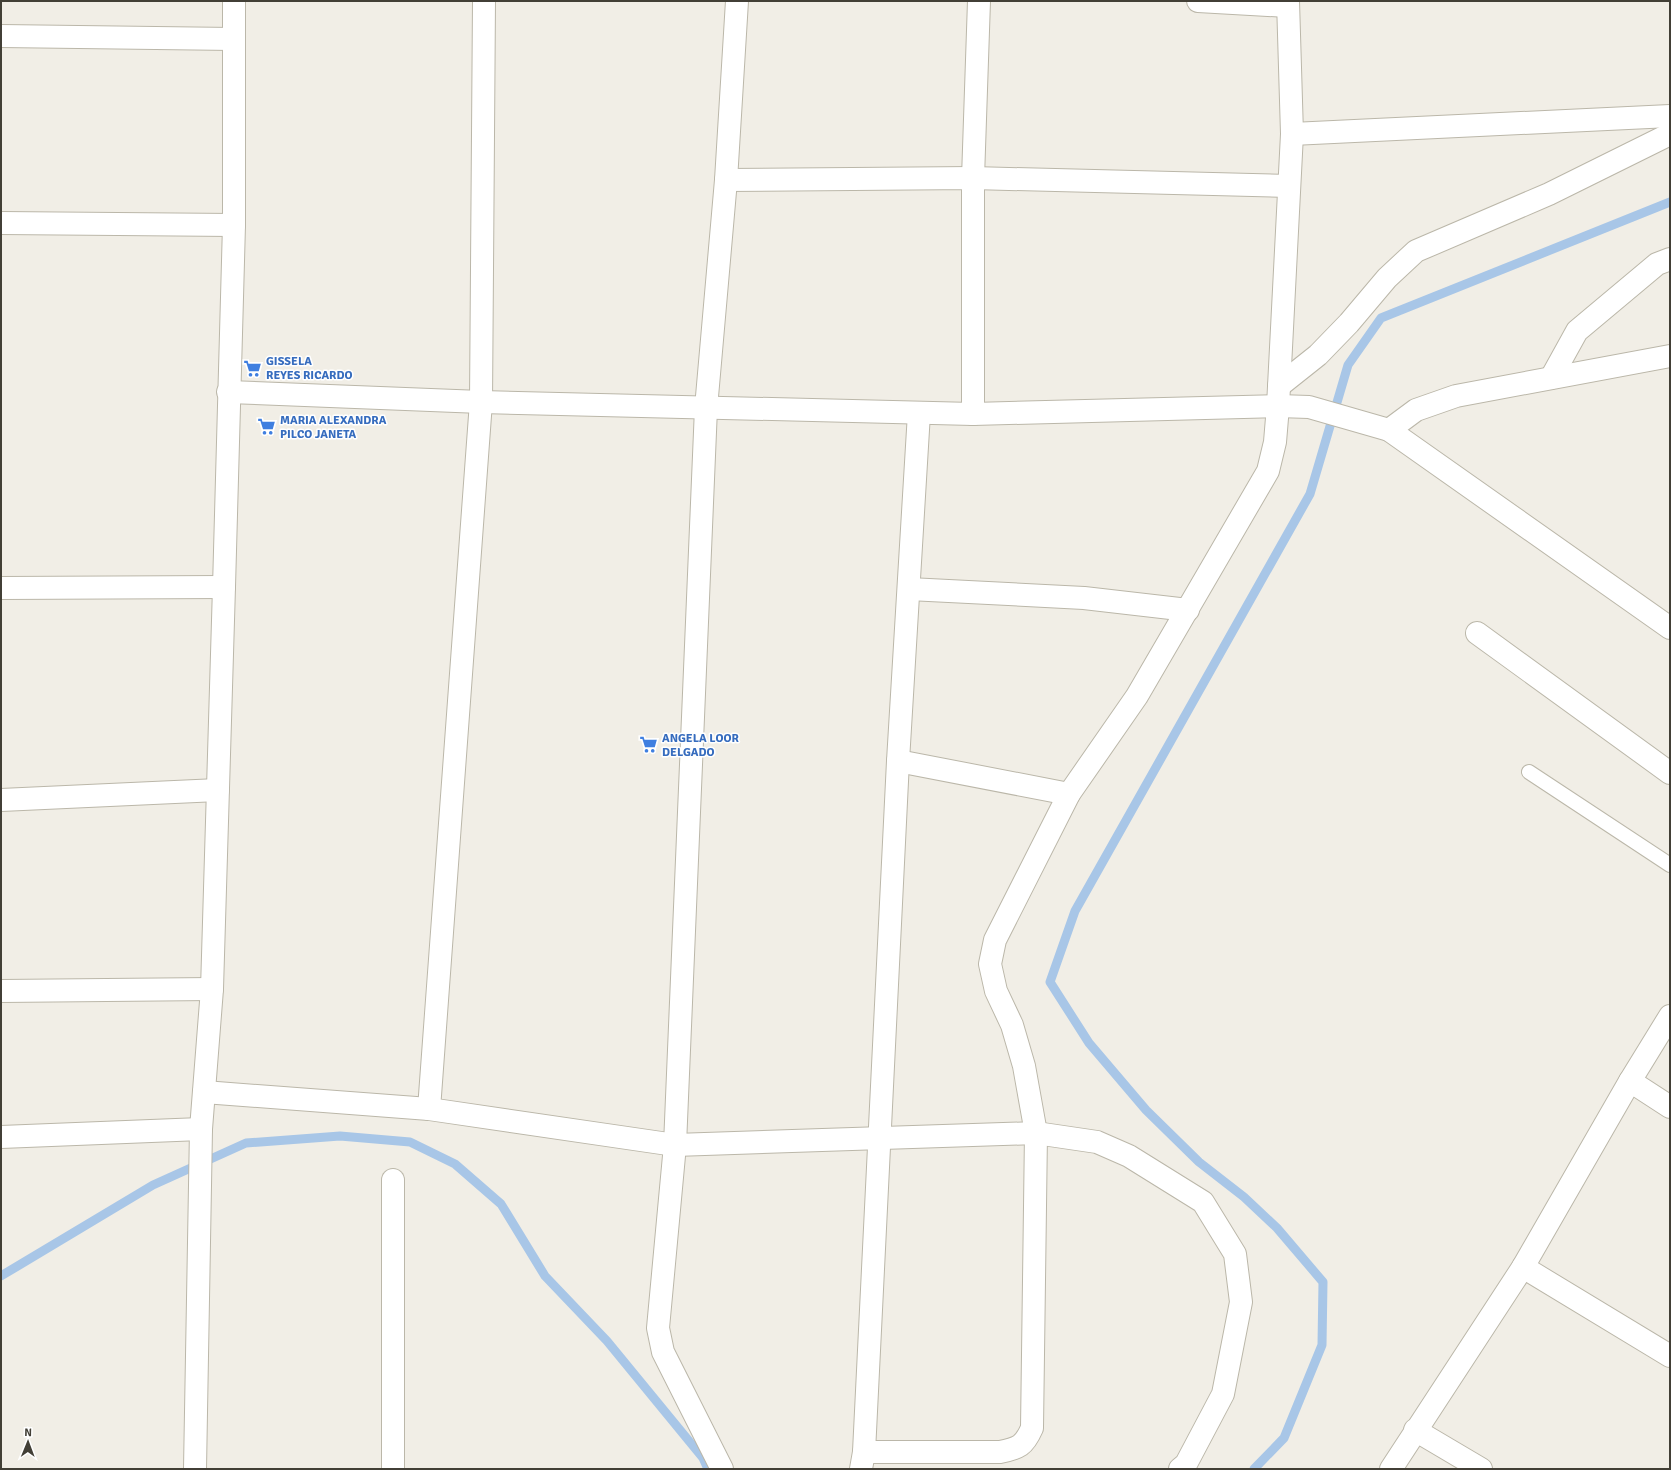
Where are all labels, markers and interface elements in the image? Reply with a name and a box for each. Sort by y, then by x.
place label: GISSELA REYES RICARDO [266,354,352,383]
supermarket icon: GISSELA REYES RICARDO [243,358,263,378]
place label: MARIA ALEXANDRA PILCO JANETA [280,413,387,442]
supermarket icon: MARIA ALEXANDRA PILCO JANETA [257,417,277,437]
place label: ANGELA LOOR DELGADO [662,731,739,760]
supermarket icon: ANGELA LOOR DELGADO [639,735,659,755]
north arrow [8,1422,48,1462]
text: N [24,1426,32,1439]

